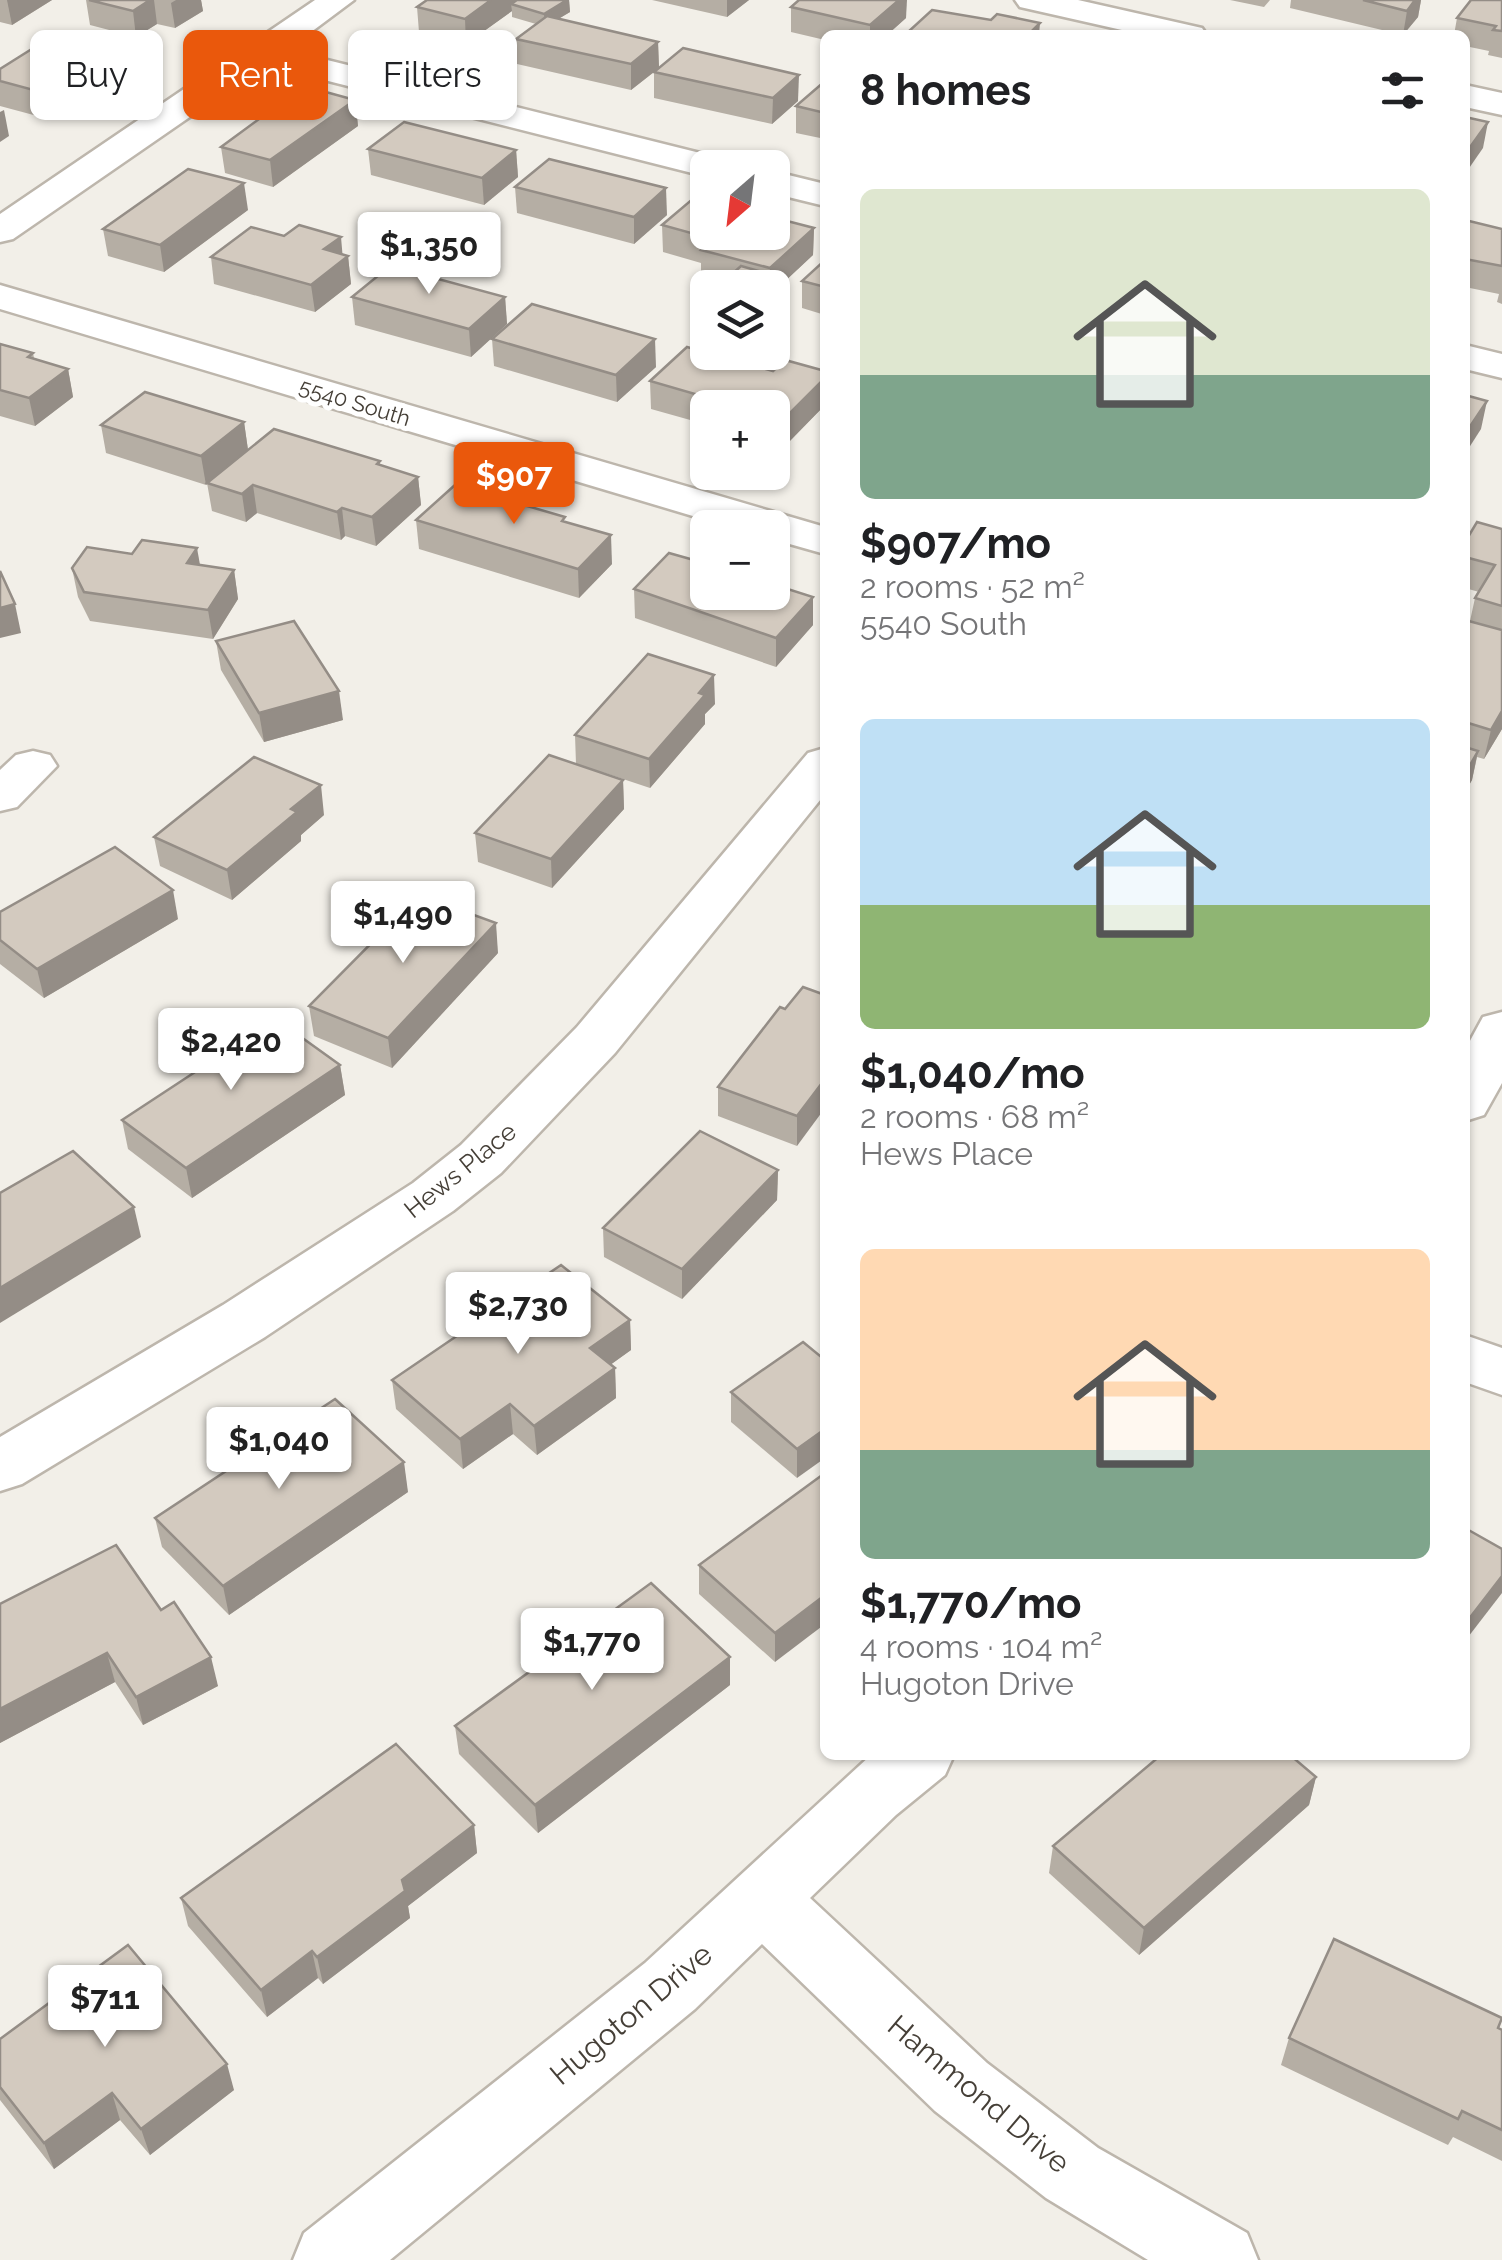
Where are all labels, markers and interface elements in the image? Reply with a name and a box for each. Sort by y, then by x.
chip: Buy [30,30,163,120]
chip: Rent [183,30,328,120]
chip: Filters [348,30,517,120]
icon: filters [1375,63,1430,118]
text: 8 homes [860,66,1031,115]
north arrow [690,150,790,250]
map controls [690,150,790,610]
pin: $1,350 [348,212,510,297]
text: $1,350 [380,226,478,263]
icon: home [1055,254,1235,434]
button: layers [690,270,790,370]
street label: 5540 South [296,373,414,431]
button: + [690,390,790,490]
pin: $907 [455,442,573,527]
text: $907 [476,456,552,493]
button: − [690,510,790,610]
text: $907/mo [860,519,1051,568]
text: 2 rooms · 52 m² [860,568,1085,605]
text: 5540 South [860,605,1027,642]
icon: home [1055,784,1235,964]
pin: $1,490 [322,881,484,966]
text: $1,490 [353,895,453,932]
pin: $2,420 [150,1008,312,1093]
text: $2,420 [180,1022,282,1059]
text: $1,040/mo [860,1049,1085,1098]
text: 2 rooms · 68 m² [860,1098,1089,1135]
street label: Hews Place [398,1116,522,1224]
text: Hews Place [860,1135,1033,1172]
pin: $2,730 [437,1272,599,1357]
text: $2,730 [468,1286,568,1323]
icon: home [1055,1314,1235,1494]
pin: $1,040 [198,1407,360,1492]
text: $1,040 [228,1421,330,1458]
text: $1,770/mo [860,1579,1082,1628]
pin: $1,770 [511,1608,673,1693]
text: $1,770 [543,1622,641,1659]
text: 4 rooms · 104 m² [860,1628,1102,1665]
text: Hugoton Drive [860,1665,1074,1702]
street label: Hugoton Drive [543,1936,719,2092]
pin: $711 [46,1965,164,2050]
text: $711 [70,1979,140,2016]
street label: Hammond Drive [881,2008,1077,2180]

